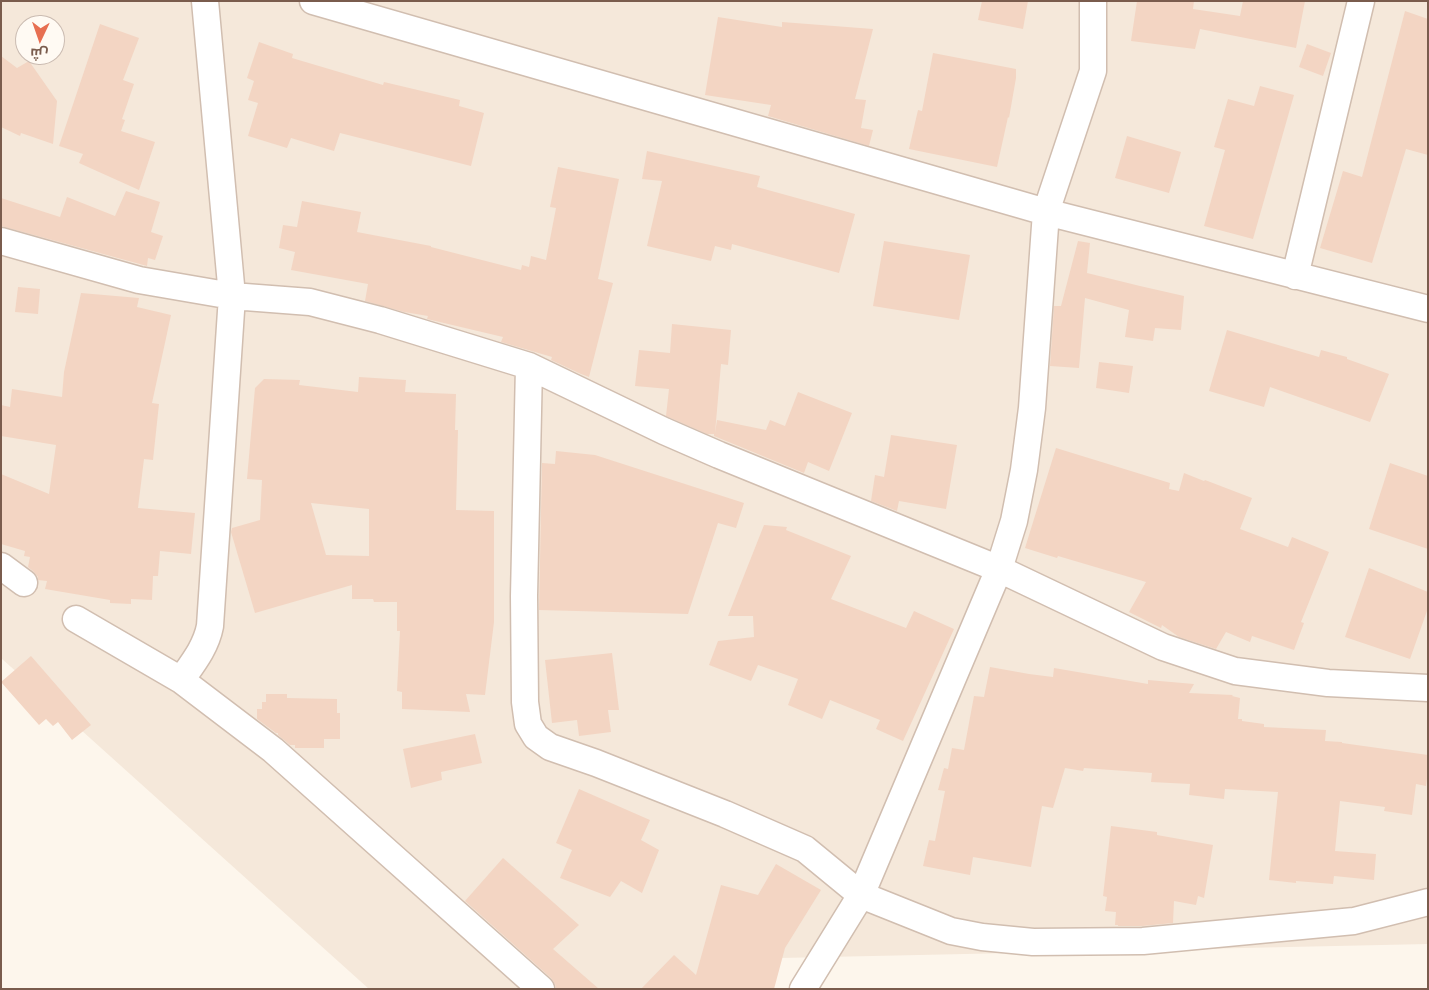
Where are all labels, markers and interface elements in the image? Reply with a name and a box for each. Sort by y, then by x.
north arrow [15,15,65,65]
text: ش [30,45,49,64]

